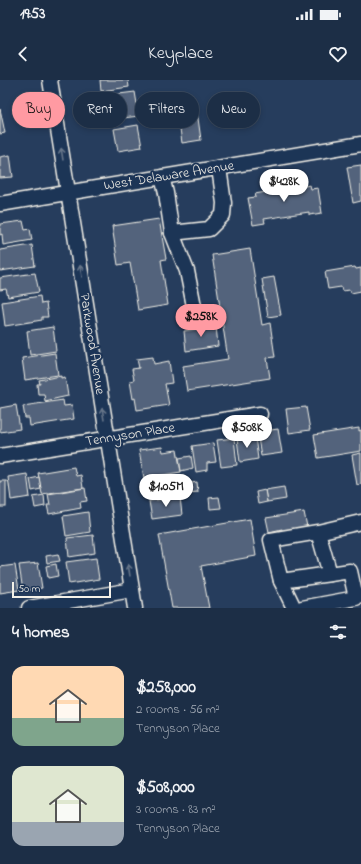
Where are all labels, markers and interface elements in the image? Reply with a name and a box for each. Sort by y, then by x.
text: 19:53 [20,3,45,25]
text: Keyplace [148,41,213,67]
icon: back [12,43,34,65]
icon: heart [327,43,349,65]
chip: Buy [12,92,65,128]
chip: Rent [73,92,127,128]
chip: Filters [135,92,199,128]
chip: New [207,92,260,128]
one-way arrow [58,148,66,161]
street label: West Delaware Avenue [102,155,236,197]
pin: $428K [256,169,312,203]
text: $428K [269,172,299,191]
one-way arrow [77,265,85,278]
street label: Parkwood Avenue [74,292,110,397]
pin: $258K [173,304,229,338]
text: $258K [185,307,217,326]
one-way arrow [99,408,107,421]
pin: $508K [219,415,275,449]
street label: Tennyson Place [84,417,177,453]
text: $508K [231,418,263,437]
pin: $1.05M [133,474,199,508]
text: $1.05M [148,477,184,496]
one-way arrow [125,563,133,576]
scale bar [12,580,111,599]
text: 50 m [18,581,40,597]
text: 4 homes [12,620,70,645]
icon: filters [327,621,349,643]
text: $258,000 [136,675,196,700]
icon: home [44,682,92,730]
text: 2 rooms · 56 m² [136,700,220,719]
text: Tennyson Place [136,719,220,738]
text: $508,000 [136,775,195,800]
icon: home [44,782,92,830]
text: 3 rooms · 83 m² [136,800,216,819]
text: Tennyson Place [136,819,220,838]

